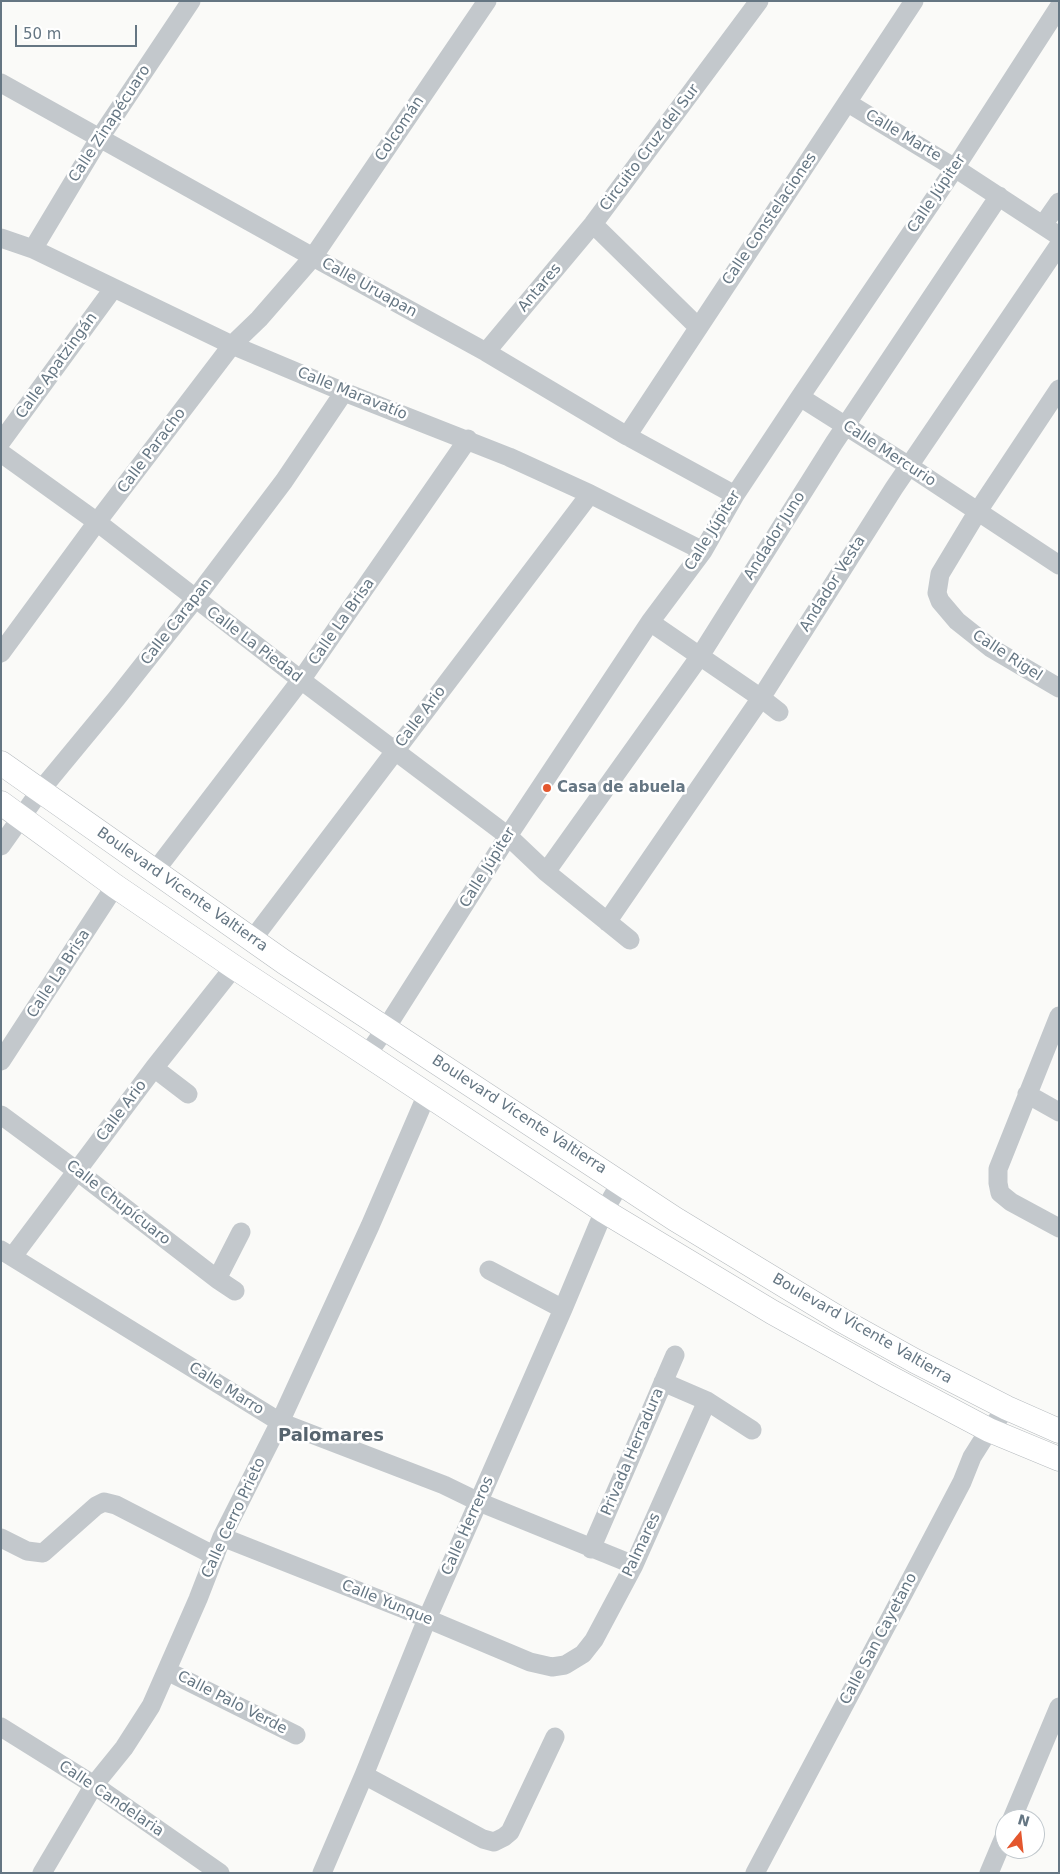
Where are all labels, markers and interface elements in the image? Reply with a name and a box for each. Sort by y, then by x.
scale bar [18,15,140,47]
text: 50 m [23,25,61,43]
street label: Calle Zinapécuaro [65,62,155,186]
street label: Circuito Cruz del Sur [597,81,703,215]
street label: Colcomán [372,93,428,165]
street label: Calle Marte [862,106,944,166]
street label: Calle Constelaciones [719,149,821,289]
street label: Calle Júpiter [904,151,970,237]
street label: Calle Uruapan [318,254,420,322]
street label: Antares [515,260,565,316]
street label: Calle Apatzingán [13,309,101,423]
street label: Calle Maravatío [294,364,410,424]
street label: Calle Paracho [114,405,190,497]
street label: Calle Mercurio [839,417,939,491]
street label: Calle Júpiter [681,488,745,574]
street label: Andador Juno [741,489,809,583]
street label: Andador Vesta [796,533,870,635]
street label: Calle Carapan [138,575,216,669]
street label: Calle La Brisa [305,575,379,669]
street label: Calle La Piedad [203,603,305,687]
street label: Calle Rigel [969,627,1045,685]
street label: Calle Ario [392,683,450,751]
place label: Casa de abuela [557,779,686,797]
marker: Casa de abuela [541,782,553,794]
street label: Boulevard Vicente Valtierra [93,824,271,956]
street label: Calle Júpiter [456,825,520,911]
street label: Calle La Brisa [24,926,94,1022]
street label: Boulevard Vicente Valtierra [428,1052,610,1178]
street label: Calle Ario [93,1077,151,1145]
street label: Calle Chupícuaro [62,1157,174,1249]
street label: Boulevard Vicente Valtierra [769,1270,955,1388]
street label: Calle Marro [185,1359,267,1419]
street label: Privada Herradura [598,1386,668,1518]
district label: Palomares [278,1425,384,1447]
street label: Calle Cerro Prieto [198,1455,270,1581]
street label: Calle Herreros [438,1474,498,1578]
street label: Palmares [619,1510,665,1580]
street label: Calle San Cayetano [837,1570,921,1708]
street label: Calle Yunque [339,1577,435,1629]
street label: Calle Palo Verde [174,1668,290,1738]
street label: Calle Candelaria [55,1757,167,1841]
north arrow [995,1809,1045,1859]
text: N [1016,1811,1032,1830]

